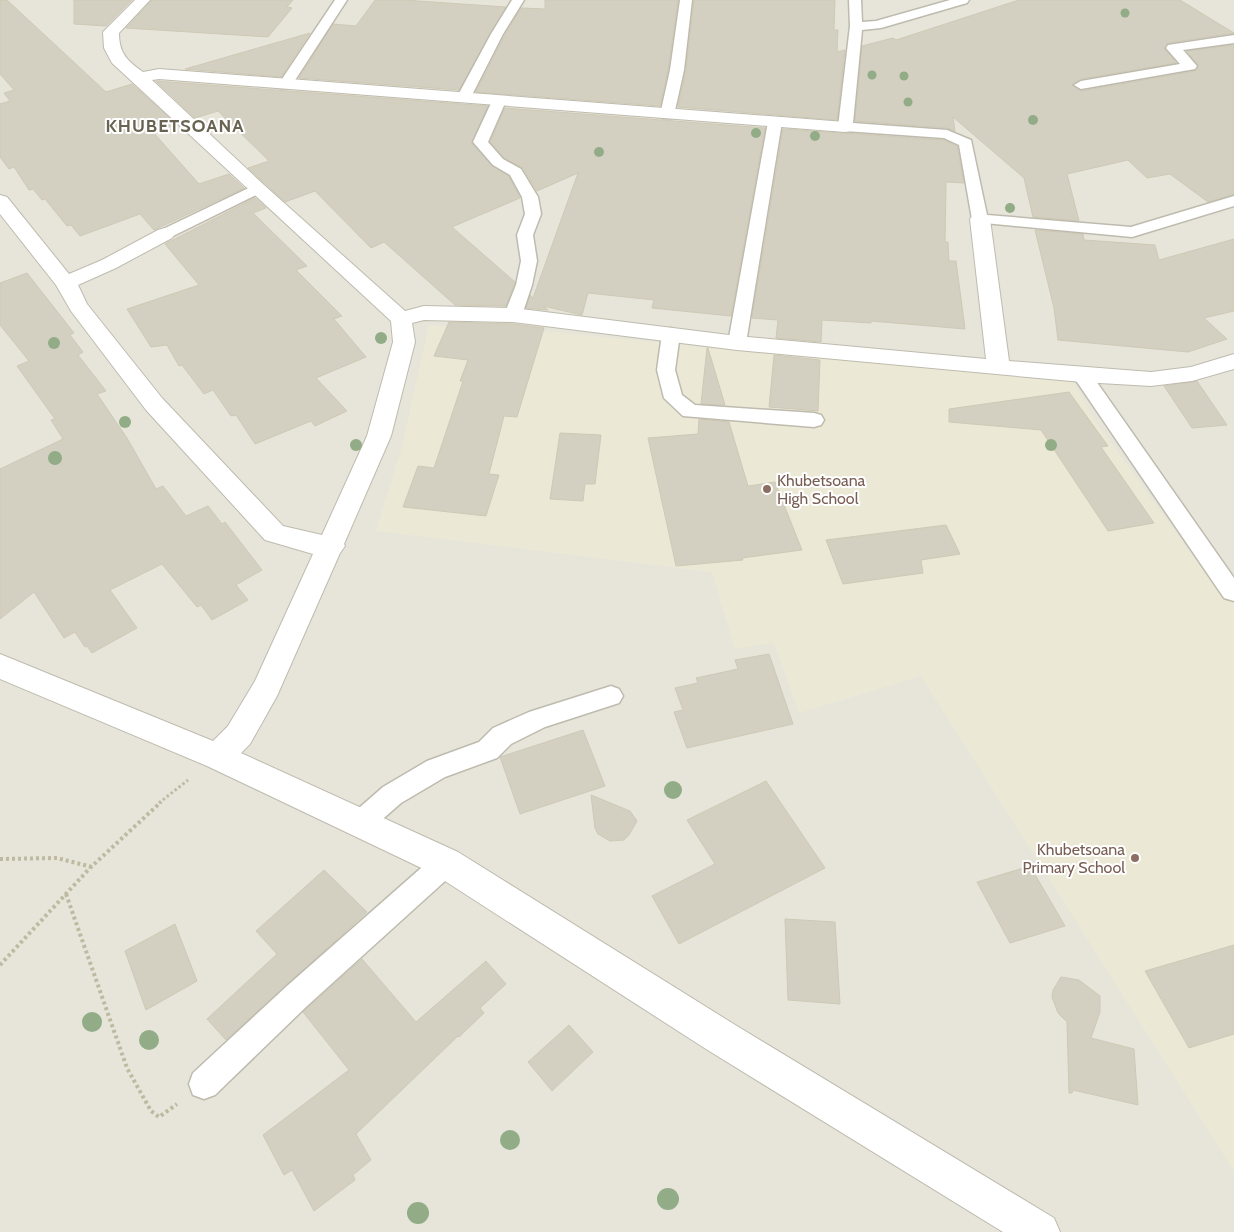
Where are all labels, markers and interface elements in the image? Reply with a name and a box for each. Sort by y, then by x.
district label: KHUBETSOANA [106,115,244,137]
place label: Khubetsoana High School [777,471,866,508]
marker: Khubetsoana High School [761,483,773,495]
place label: Khubetsoana Primary School [1022,840,1125,877]
marker: Khubetsoana Primary School [1129,852,1141,864]

